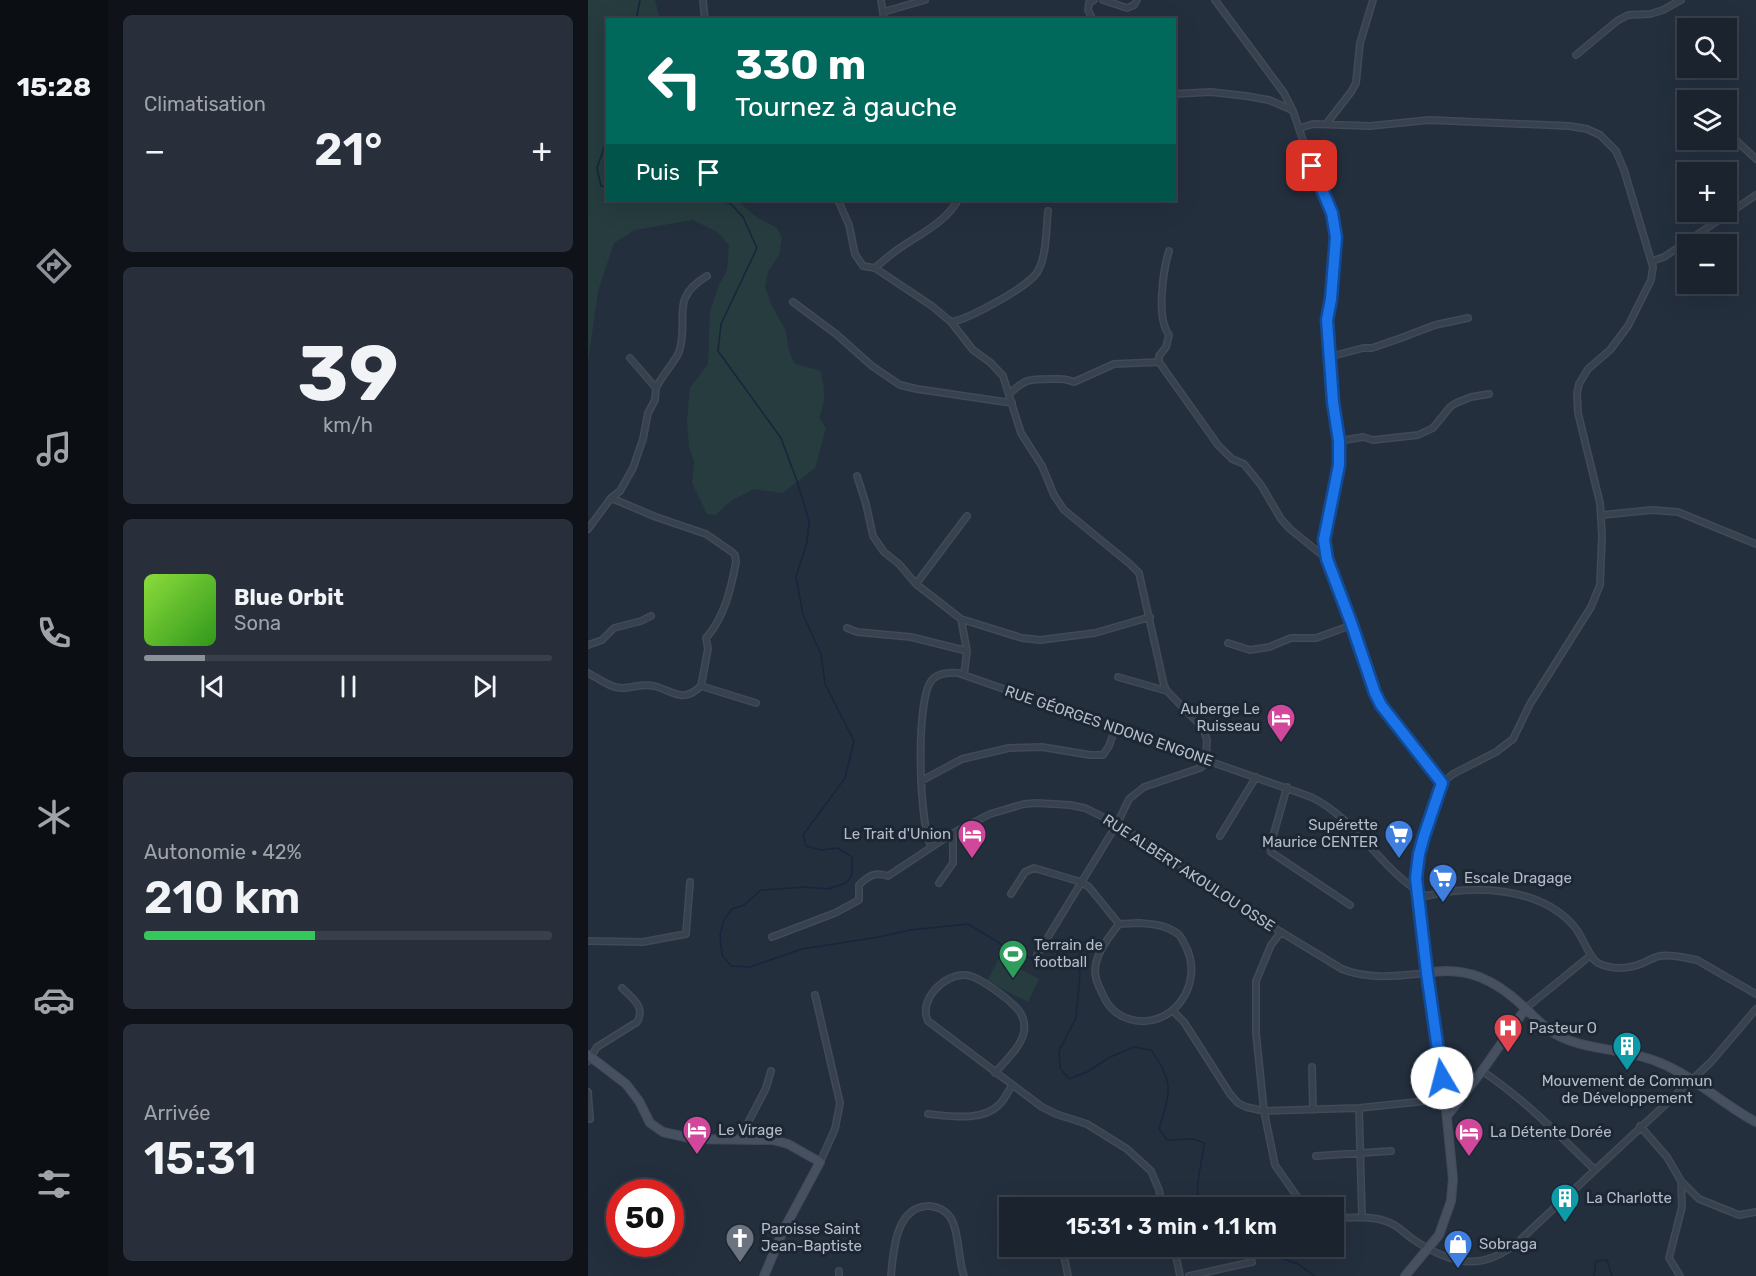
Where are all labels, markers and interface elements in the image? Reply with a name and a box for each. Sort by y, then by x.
map controls [1677,18,1737,294]
button: search [1677,18,1737,78]
text: 330 m [735,40,866,90]
icon: left [636,42,714,120]
text: 15:28 [17,71,91,103]
button: layers [1677,90,1737,150]
text: Tournez à gauche [735,91,957,123]
text: Climatisation [144,92,266,116]
text: 21° [314,123,383,176]
text: − [144,131,165,170]
text: + [531,131,552,170]
pin [1286,140,1337,191]
icon: arrive [1295,149,1328,182]
icon: arrive [692,156,725,189]
text: Puis [636,159,680,186]
button: + [1677,162,1737,222]
button: − [1677,234,1737,294]
icon: directions [33,245,75,287]
text: 39 [297,327,399,420]
text: km/h [323,413,373,437]
icon: music [33,428,75,470]
text: Blue Orbit [234,584,344,611]
text: Sona [234,611,281,635]
icon: phone [33,612,75,654]
icon: previous [196,670,229,703]
icon: pause [332,670,365,703]
icon: next [468,670,501,703]
street label: RUE GÉORGES NDONG ENGONE [1002,682,1216,770]
place label: Auberge Le Ruisseau [1180,700,1260,735]
hotel icon: Auberge Le Ruisseau [1265,702,1297,744]
icon: climate [33,796,75,838]
street label: RUE ALBERT AKOULOU OSSE [1100,811,1278,935]
place label: Supérette Maurice CENTER [1262,816,1378,851]
hotel icon: Le Trait d'Union [956,818,988,860]
supermarket icon: Supérette Maurice CENTER [1383,818,1415,860]
place label: Le Trait d'Union [843,825,951,843]
text: Autonomie · 42% [144,840,302,864]
supermarket icon: Escale Dragage [1427,862,1459,904]
place label: Escale Dragage [1464,869,1572,887]
text: 210 km [144,871,301,924]
place label: Terrain de football [1034,936,1103,971]
sports icon: Terrain de football [997,938,1029,980]
icon: car [33,979,75,1021]
hospital icon: Pasteur O [1492,1012,1524,1054]
place label: Pasteur O [1529,1019,1597,1037]
building icon: Mouvement de Commun de Développement [1611,1030,1643,1072]
position arrow [1410,1046,1474,1110]
place label: Mouvement de Commun de Développement [1542,1072,1712,1107]
text: Arrivée [144,1101,211,1125]
hotel icon: Le Virage [681,1114,713,1156]
hotel icon: La Détente Dorée [1453,1116,1485,1158]
place label: Le Virage [718,1121,783,1139]
place label: La Détente Dorée [1490,1123,1612,1141]
text: 15:31 [144,1132,257,1185]
icon: filters [33,1163,75,1205]
speed limit sign: 50 [606,1179,684,1257]
building icon: La Charlotte [1549,1182,1581,1224]
place label: La Charlotte [1586,1189,1672,1207]
text: 15:31 · 3 min · 1.1 km [1066,1213,1277,1240]
place label: Paroisse Saint Jean-Baptiste [761,1220,862,1255]
church icon: Paroisse Saint Jean-Baptiste [724,1222,756,1264]
shop icon: Sobraga [1442,1228,1474,1270]
place label: Sobraga [1479,1235,1537,1253]

